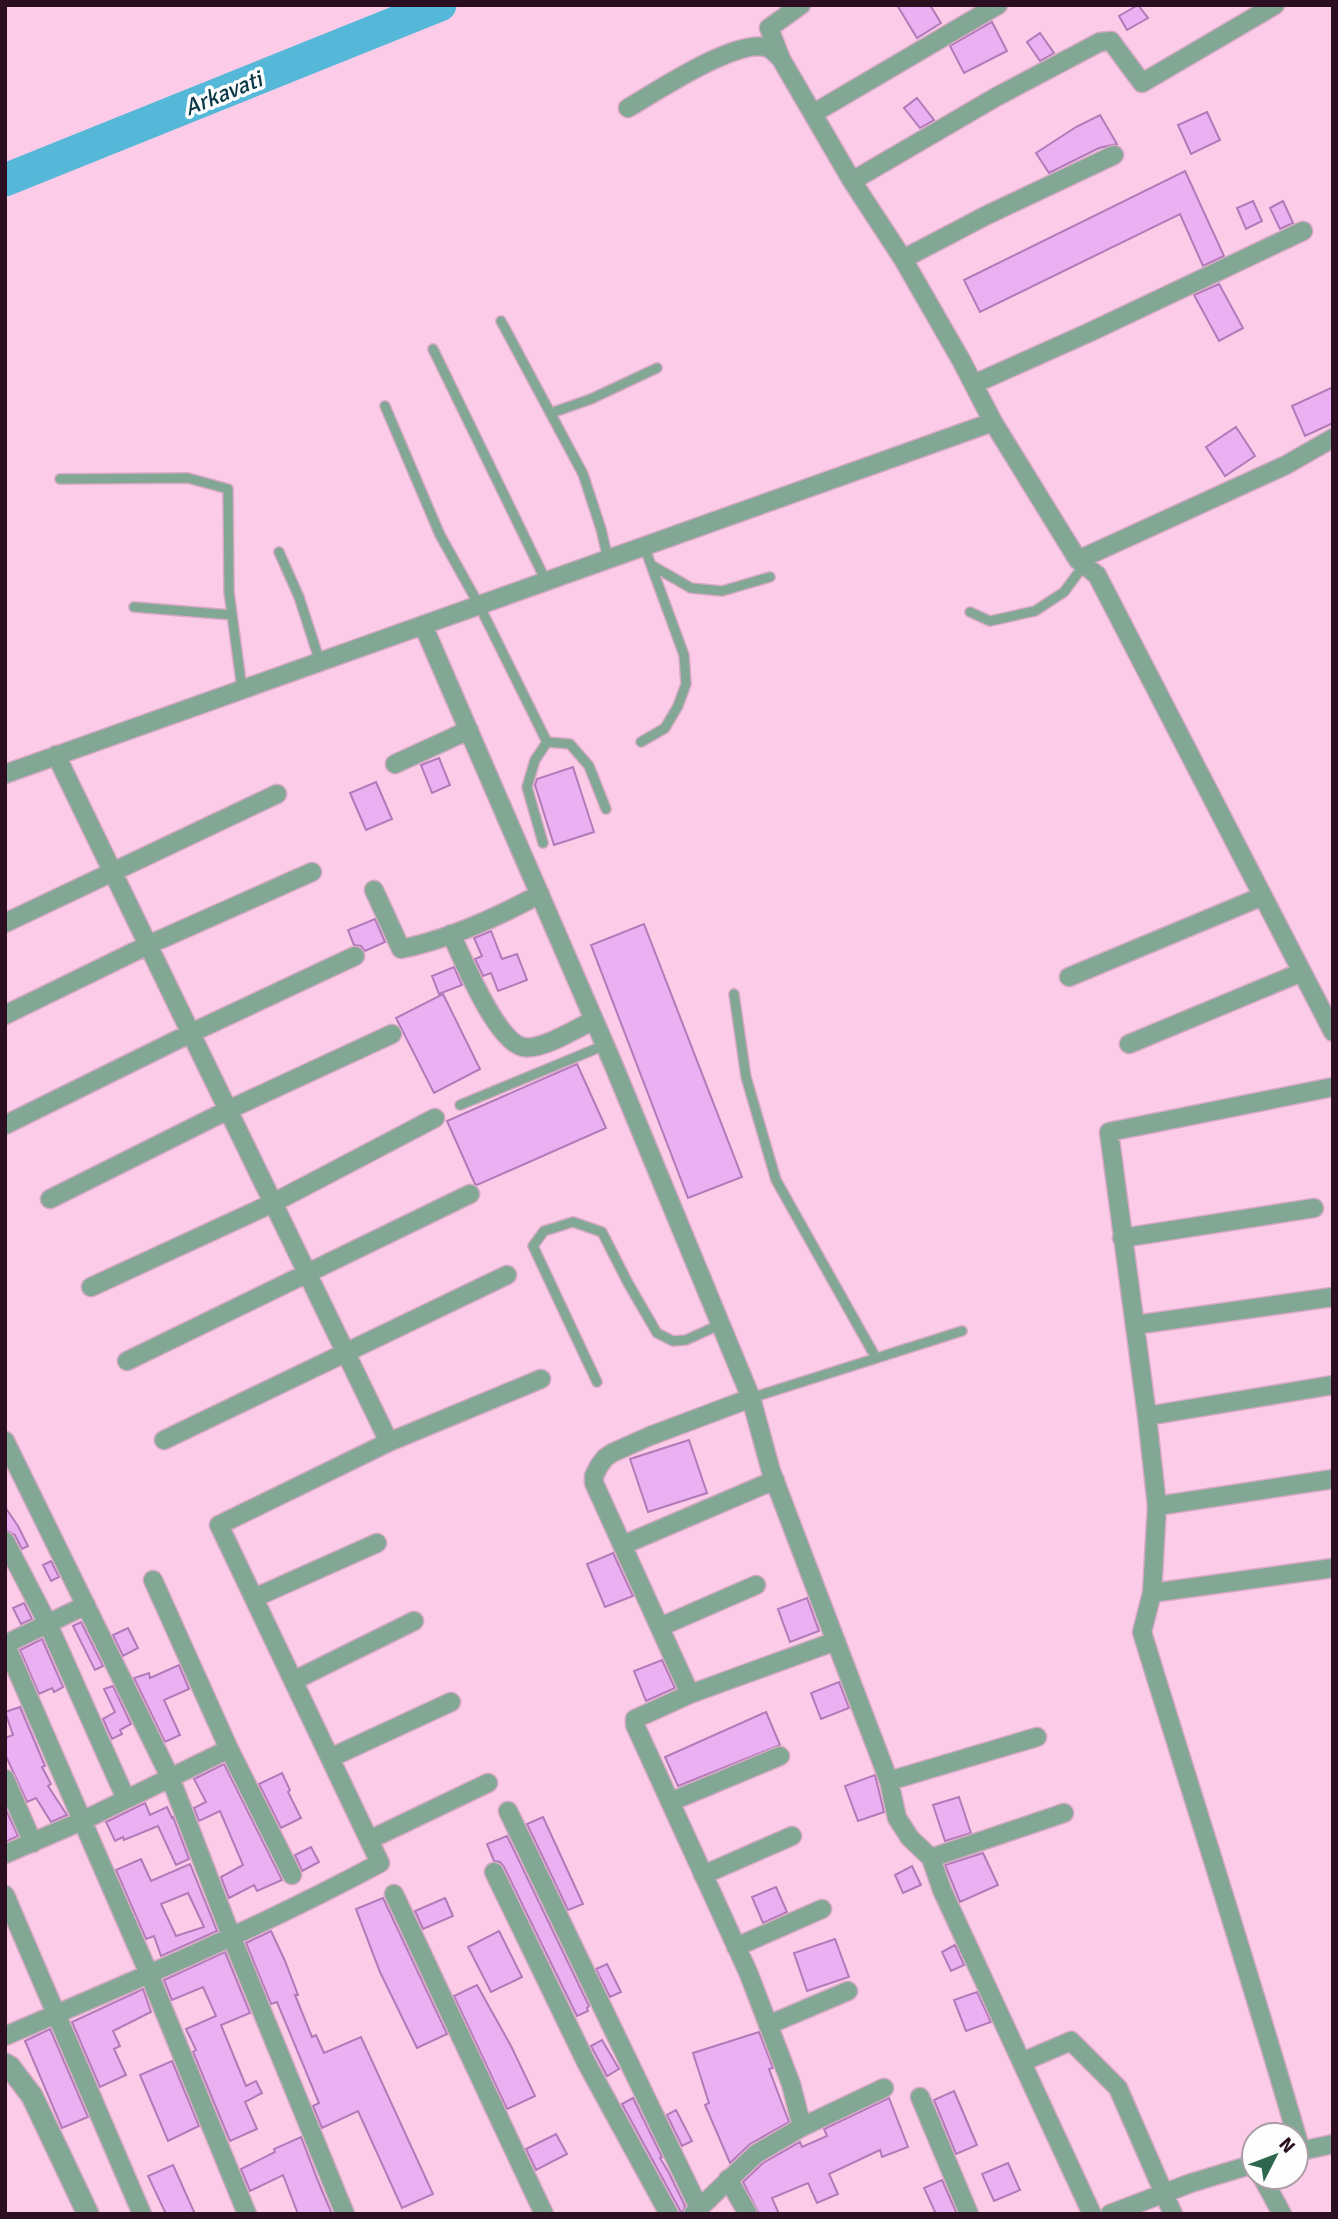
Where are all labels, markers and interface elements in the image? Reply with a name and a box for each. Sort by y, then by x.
water label: Arkavati [180,64,269,122]
north arrow [1240,2121,1310,2191]
text: N [1274,2132,1300,2158]

